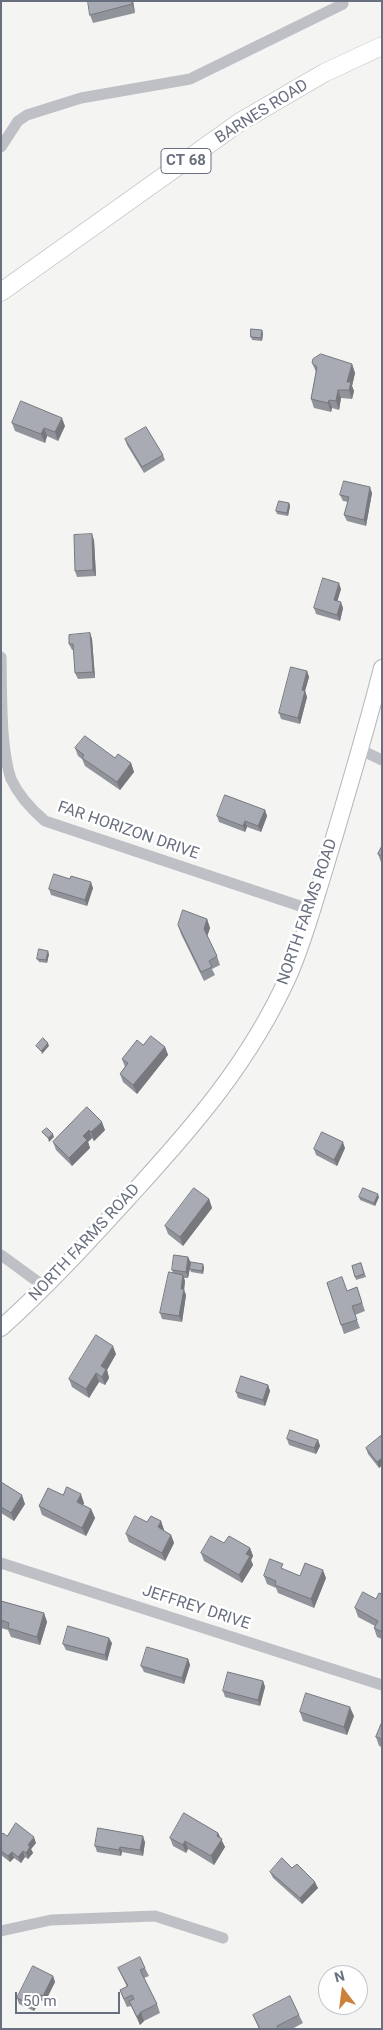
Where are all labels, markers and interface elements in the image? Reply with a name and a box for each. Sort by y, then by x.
street label: BARNES ROAD [212,76,312,148]
road number: CT 68 [161,148,211,174]
street label: FAR HORIZON DRIVE [55,798,201,864]
street label: NORTH FARMS ROAD [274,836,342,988]
street label: NORTH FARMS ROAD [26,1180,144,1306]
street label: JEFFREY DRIVE [140,1582,252,1634]
north arrow [318,1965,368,2015]
text: N [333,1967,346,1985]
scale bar [18,1982,122,2014]
text: 50 m [23,1992,57,2010]

